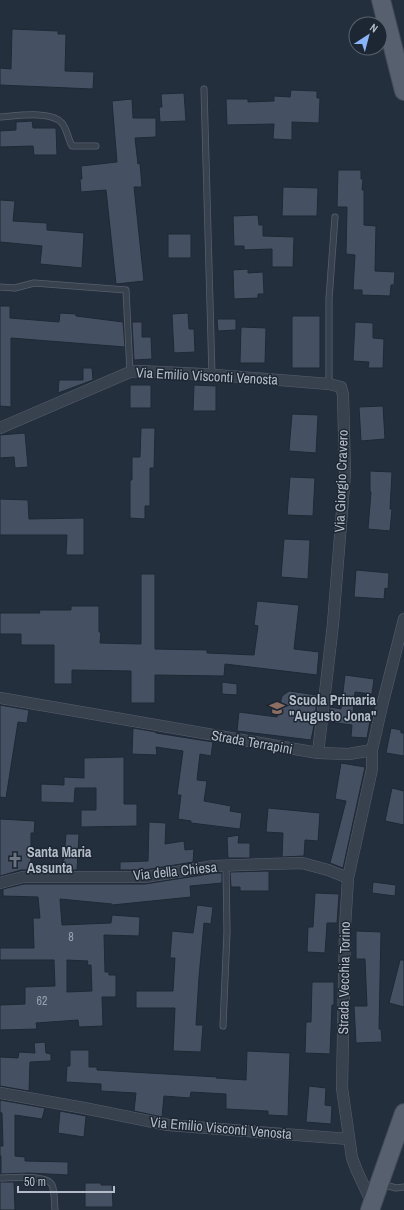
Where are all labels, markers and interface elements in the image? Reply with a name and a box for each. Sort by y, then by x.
north arrow [348,16,388,56]
text: N [367,20,381,35]
street label: Via Emilio Visconti Venosta [136,363,279,389]
street label: Via Giorgio Cravero [330,429,352,533]
place label: Scuola Primaria "Augusto Jona" [289,691,376,725]
school or university icon: Scuola Primaria "Augusto Jona" [268,699,286,717]
street label: Strada Terrapini [210,726,294,758]
place label: Santa Maria Assunta [27,843,92,877]
church icon: Santa Maria Assunta [6,851,24,869]
street label: Via della Chiesa [132,858,218,884]
street label: Strada Vecchia Torino [334,921,354,1035]
house number: 8 [68,929,74,945]
house number: 62 [37,993,47,1009]
street label: Via Emilio Visconti Venosta [150,1113,293,1143]
scale bar [18,1168,114,1194]
text: 50 m [24,1174,46,1190]

